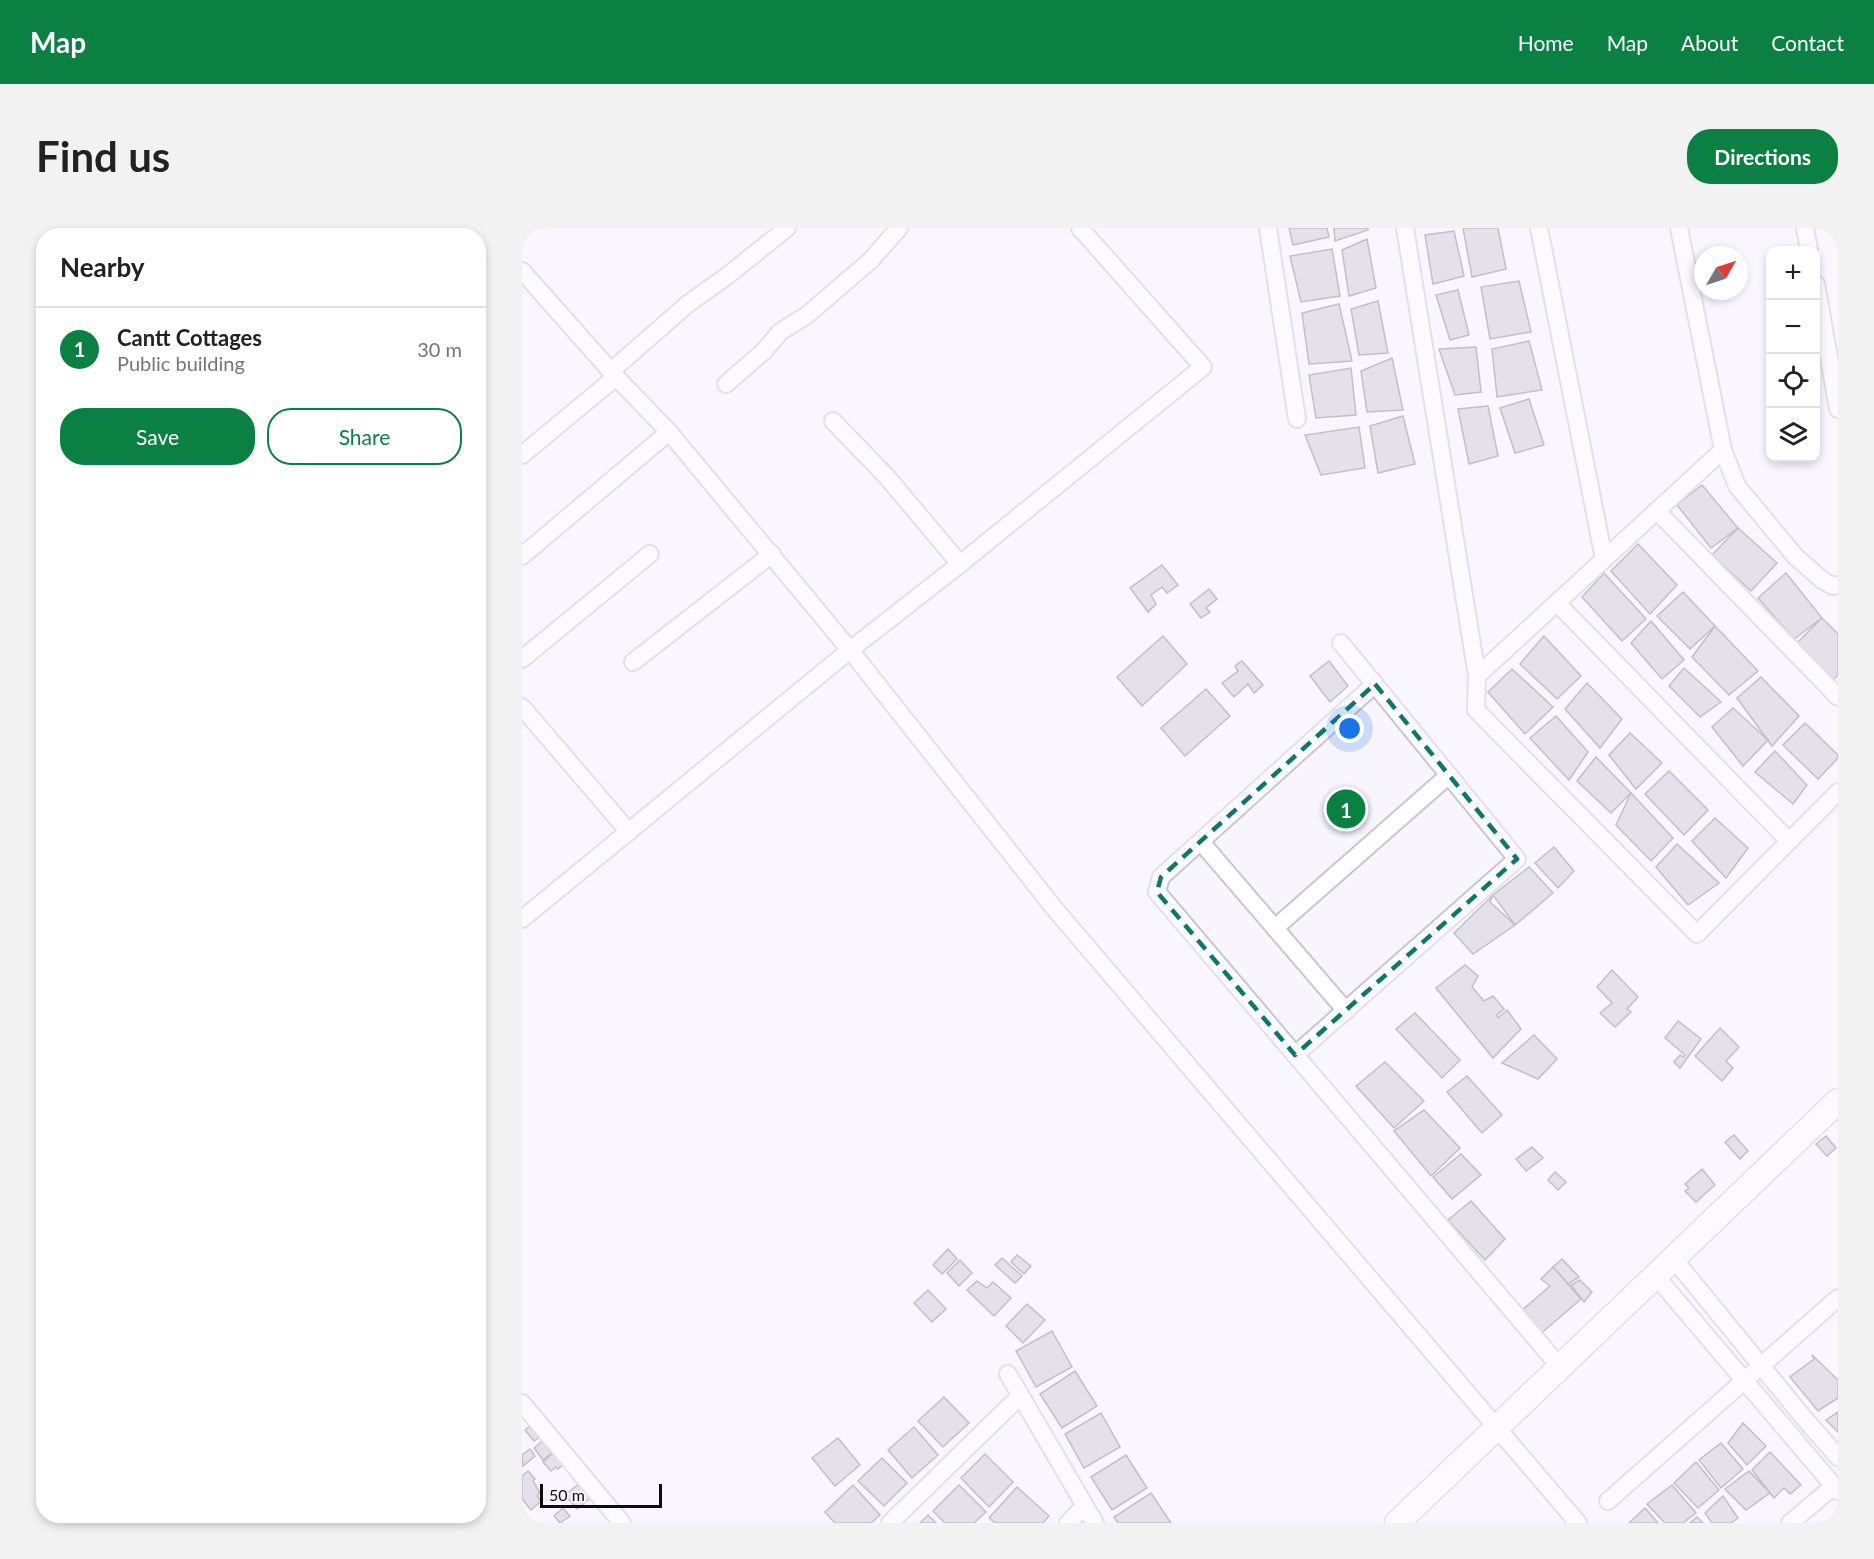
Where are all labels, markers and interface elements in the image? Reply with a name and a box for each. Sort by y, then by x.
text: Map [30,25,86,59]
text: Home [1518,30,1574,55]
text: Map [1607,30,1648,55]
text: About [1681,30,1738,55]
text: Contact [1771,30,1844,55]
button: Directions [1687,129,1838,184]
text: Find us [36,131,170,181]
north arrow [1694,246,1748,300]
map controls [1766,246,1820,462]
button: + [1766,246,1820,300]
text: Nearby [60,251,145,283]
button: − [1766,300,1820,354]
text: Cantt Cottages [117,324,262,351]
text: 1 [74,337,85,361]
text: 30 m [417,337,462,361]
text: Public building [117,351,245,375]
button: locate [1766,354,1820,408]
button: Save [60,408,255,465]
button: Share [267,408,462,465]
button: layers [1766,408,1820,462]
your location [1335,714,1364,743]
pin: 1 [1326,786,1366,832]
scale bar [540,1481,662,1508]
text: 50 m [549,1485,585,1504]

